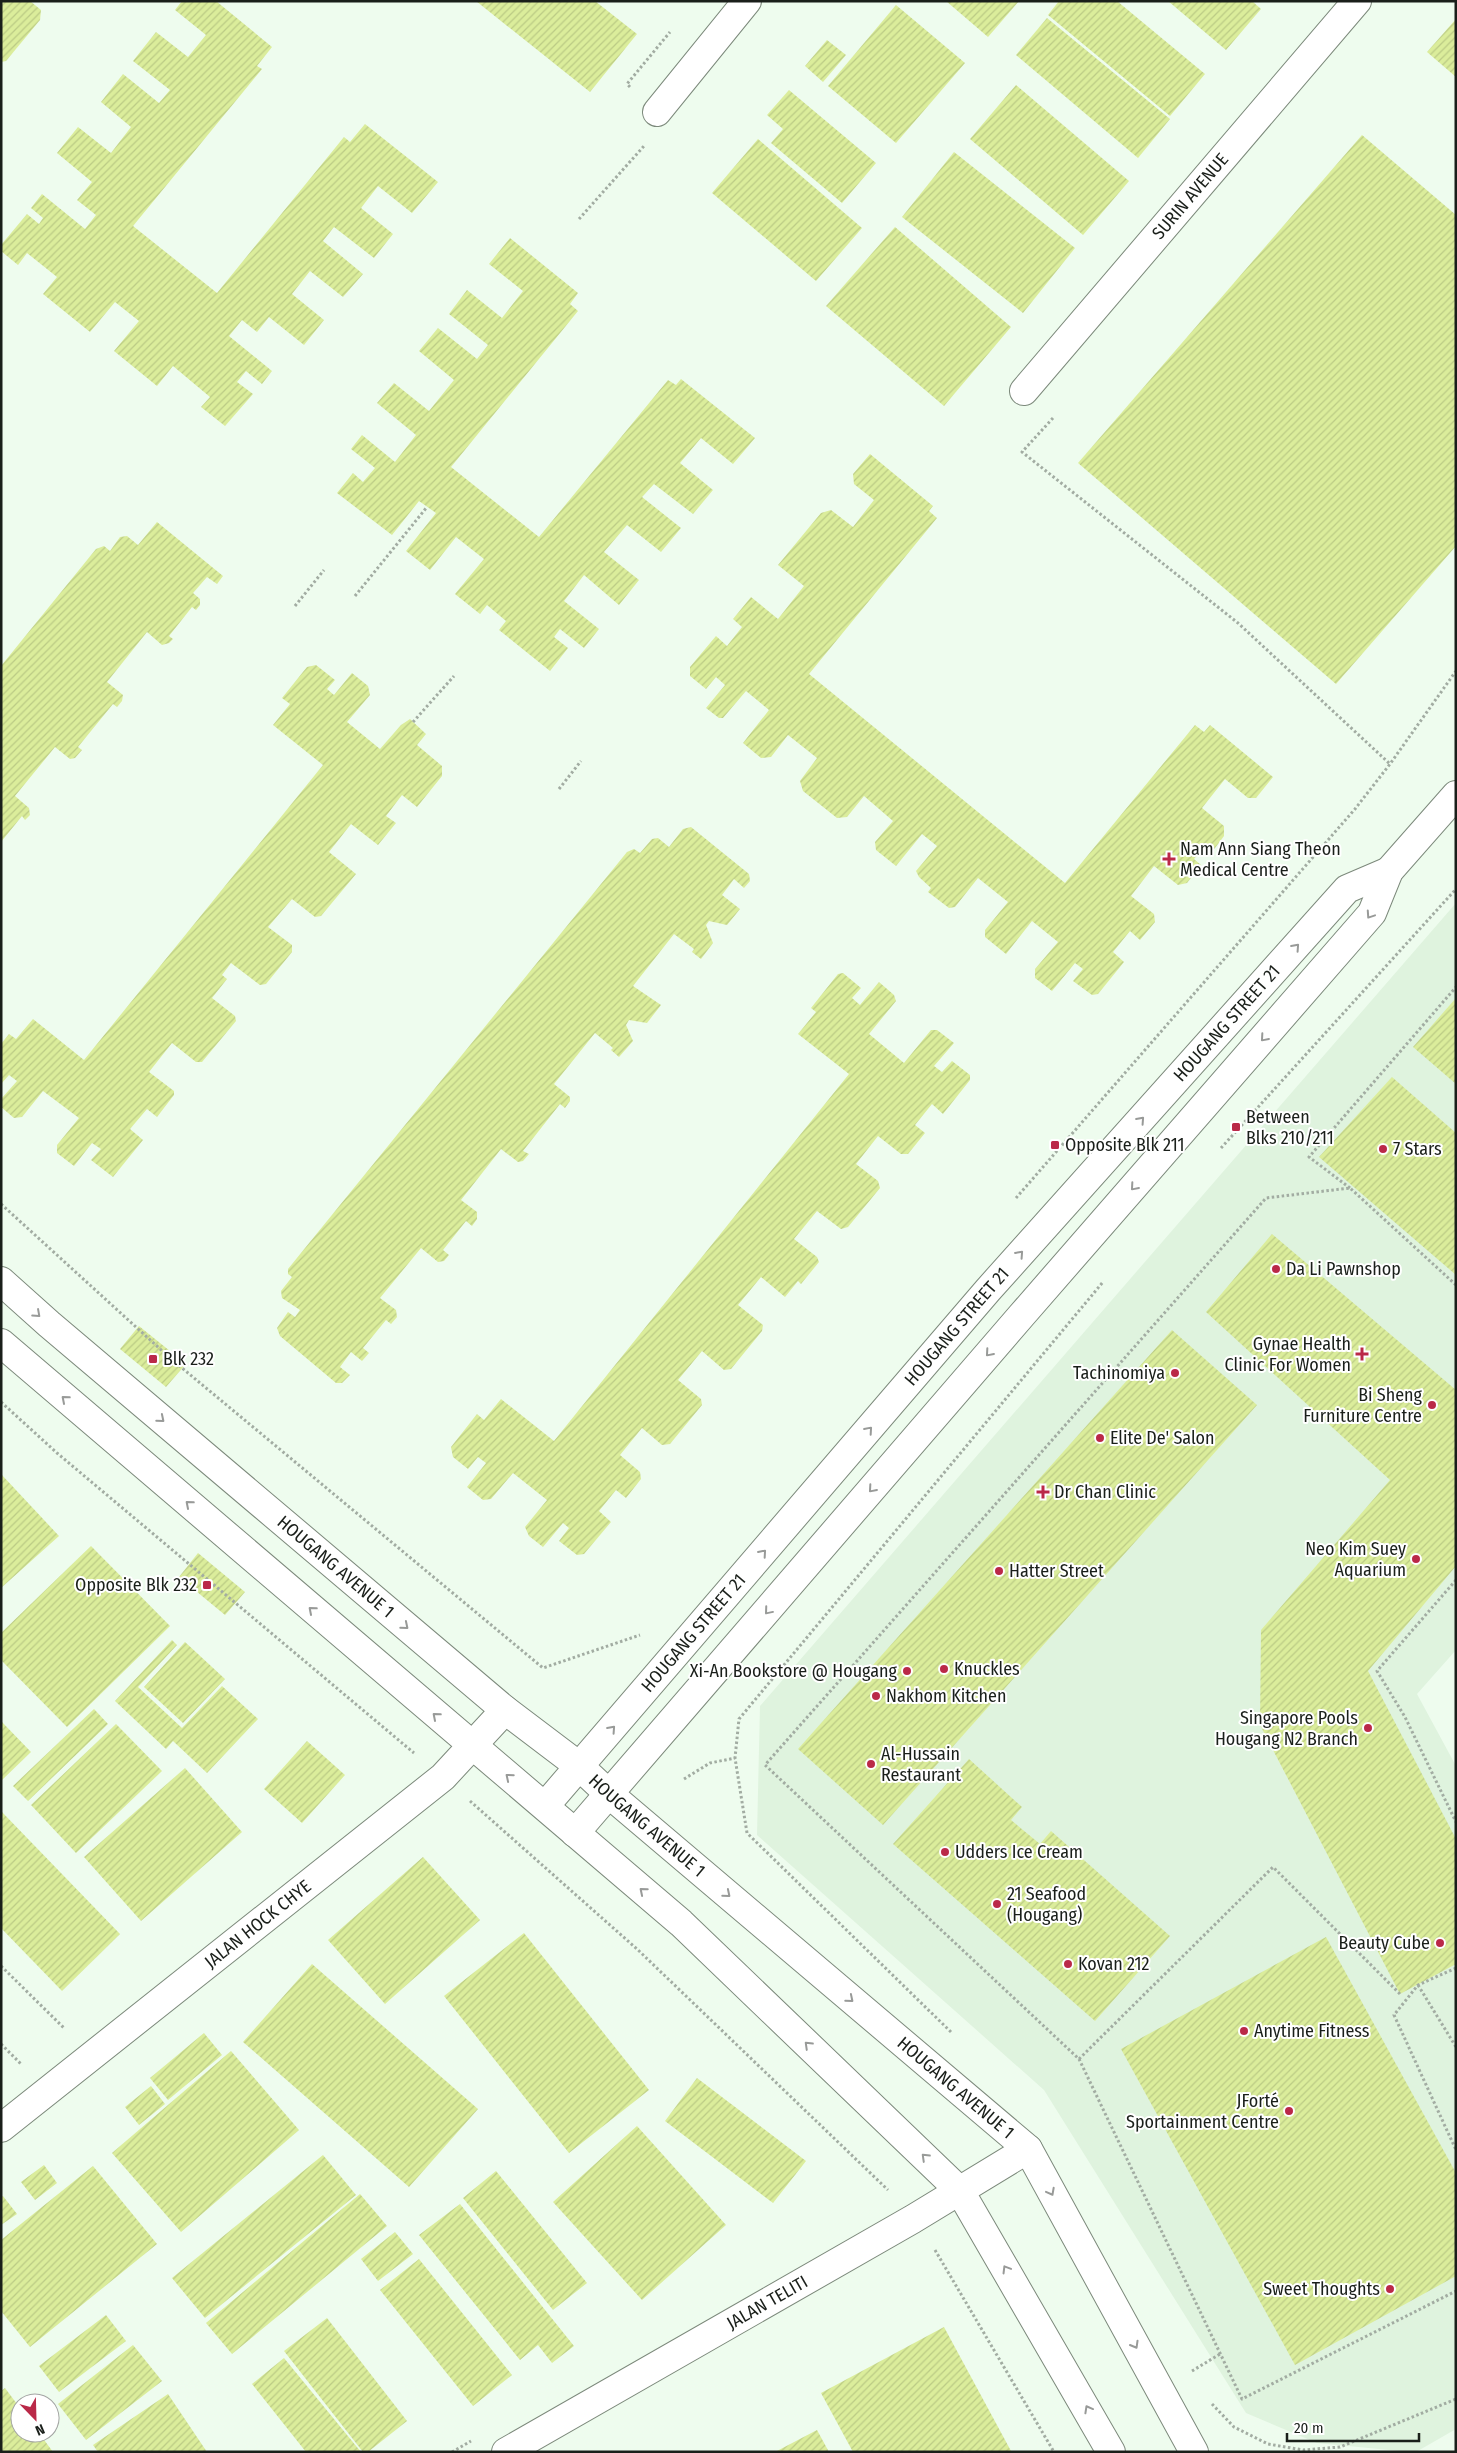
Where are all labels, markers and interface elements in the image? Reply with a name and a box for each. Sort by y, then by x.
street label: SURIN AVENUE [1147,149,1233,244]
place label: Nam Ann Siang Theon Medical Centre [1180,838,1341,881]
marker: Nam Ann Siang Theon Medical Centre [1162,852,1176,866]
one-way arrow [1367,909,1376,919]
one-way arrow [1290,944,1299,953]
street label: HOUGANG STREET 21 [1169,961,1285,1086]
one-way arrow [1261,1033,1270,1042]
place label: Between Blks 210/211 [1246,1106,1334,1149]
one-way arrow [1135,1117,1144,1126]
marker: Between Blks 210/211 [1230,1121,1242,1133]
place label: Opposite Blk 211 [1065,1134,1184,1156]
place label: 7 Stars [1393,1138,1442,1160]
marker: Opposite Blk 211 [1049,1139,1061,1151]
marker: 7 Stars [1377,1143,1389,1155]
one-way arrow [1131,1181,1140,1190]
one-way arrow [1015,1251,1024,1260]
place label: Da Li Pawnshop [1286,1258,1401,1280]
street label: HOUGANG STREET 21 [900,1263,1014,1390]
marker: Da Li Pawnshop [1270,1263,1282,1275]
one-way arrow [32,1308,41,1317]
place label: Gynae Health Clinic For Women [1225,1333,1351,1376]
one-way arrow [986,1347,995,1356]
marker: Gynae Health Clinic For Women [1355,1347,1369,1361]
place label: Blk 232 [163,1348,214,1370]
marker: Blk 232 [147,1353,159,1365]
place label: Tachinomiya [1073,1362,1165,1384]
marker: Tachinomiya [1169,1367,1181,1379]
place label: Bi Sheng Furniture Centre [1303,1384,1423,1427]
one-way arrow [62,1395,71,1404]
marker: Bi Sheng Furniture Centre [1426,1399,1438,1411]
one-way arrow [155,1414,164,1422]
one-way arrow [863,1426,872,1435]
place label: Elite De' Salon [1110,1427,1215,1449]
marker: Elite De' Salon [1094,1432,1106,1444]
place label: Dr Chan Clinic [1054,1481,1156,1503]
one-way arrow [869,1483,877,1492]
marker: Dr Chan Clinic [1036,1485,1050,1499]
one-way arrow [185,1501,194,1510]
street label: HOUGANG AVENUE 1 [273,1511,399,1622]
place label: Neo Kim Suey Aquarium [1305,1538,1406,1581]
one-way arrow [757,1550,766,1559]
marker: Neo Kim Suey Aquarium [1410,1553,1422,1565]
place label: Hatter Street [1009,1560,1104,1582]
marker: Hatter Street [993,1565,1005,1577]
street label: HOUGANG STREET 21 [637,1569,750,1697]
place label: Opposite Blk 232 [75,1574,197,1596]
marker: Opposite Blk 232 [201,1579,213,1591]
one-way arrow [764,1605,773,1614]
one-way arrow [309,1607,318,1616]
one-way arrow [400,1620,409,1629]
place label: Knuckles [954,1658,1020,1680]
place label: Xi-An Bookstore @ Hougang [690,1660,898,1682]
marker: Knuckles [938,1663,950,1675]
marker: Xi-An Bookstore @ Hougang [901,1665,913,1677]
place label: Nakhom Kitchen [886,1685,1006,1707]
marker: Nakhom Kitchen [870,1690,882,1702]
place label: Singapore Pools Hougang N2 Branch [1215,1707,1358,1750]
one-way arrow [432,1712,441,1721]
marker: Singapore Pools Hougang N2 Branch [1362,1722,1374,1734]
one-way arrow [606,1726,615,1735]
place label: Al-Hussain Restaurant [881,1743,961,1786]
marker: Al-Hussain Restaurant [865,1758,877,1770]
street label: HOUGANG AVENUE 1 [584,1770,709,1882]
one-way arrow [505,1774,514,1783]
place label: Udders Ice Cream [955,1841,1083,1863]
marker: Udders Ice Cream [939,1846,951,1858]
street label: JALAN HOCK CHYE [200,1875,315,1973]
place label: 21 Seafood (Hougang) [1007,1883,1086,1926]
one-way arrow [640,1888,649,1897]
one-way arrow [721,1888,730,1897]
marker: 21 Seafood (Hougang) [991,1898,1003,1910]
place label: Beauty Cube [1338,1932,1430,1954]
marker: Beauty Cube [1434,1937,1446,1949]
place label: Kovan 212 [1078,1953,1150,1975]
marker: Kovan 212 [1062,1958,1074,1970]
one-way arrow [845,1993,854,2002]
place label: Anytime Fitness [1254,2020,1370,2042]
marker: Anytime Fitness [1238,2025,1250,2037]
street label: HOUGANG AVENUE 1 [893,2032,1018,2143]
one-way arrow [804,2042,813,2051]
place label: JForté Sportainment Centre [1126,2090,1279,2133]
marker: JForté Sportainment Centre [1283,2105,1295,2117]
one-way arrow [922,2154,931,2163]
one-way arrow [1045,2187,1055,2196]
one-way arrow [1002,2265,1012,2274]
street label: JALAN TELITI [723,2271,812,2334]
place label: Sweet Thoughts [1263,2278,1380,2300]
marker: Sweet Thoughts [1384,2283,1396,2295]
one-way arrow [1129,2339,1139,2348]
north arrow [10,2393,60,2443]
one-way arrow [1084,2405,1094,2414]
scale bar [1287,2410,1420,2442]
text: 20 m [1294,2419,1324,2437]
text: N [33,2420,47,2439]

